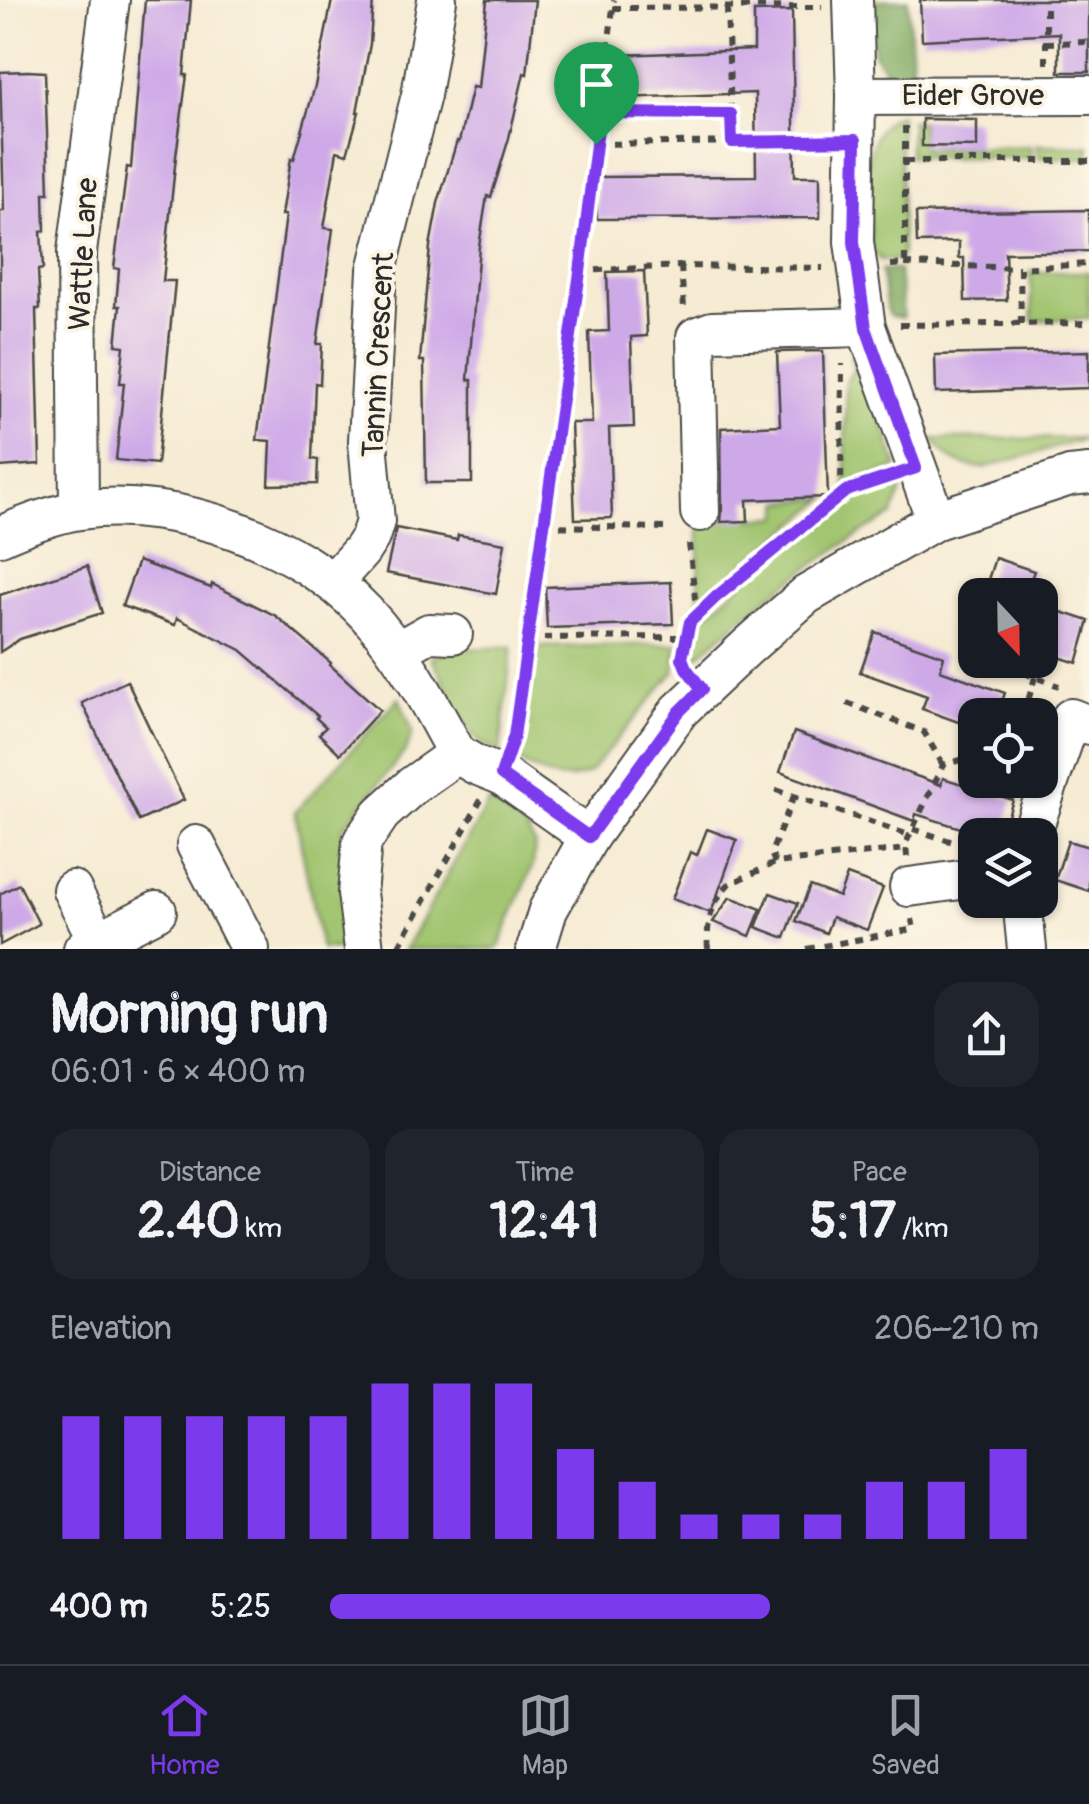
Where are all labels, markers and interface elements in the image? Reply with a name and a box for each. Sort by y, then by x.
pin [554,42,639,145]
icon: arrive [569,57,624,112]
street label: Eider Grove [902,77,1044,114]
street label: Wattle Lane [61,176,106,331]
street label: Tannin Crescent [355,251,402,459]
north arrow [958,578,1058,678]
map controls [958,578,1058,918]
button: locate [958,698,1058,798]
button: layers [958,818,1058,918]
text: Morning run [50,980,328,1049]
button: share [934,982,1039,1087]
text: 06:01 · 6 × 400 m [50,1052,305,1092]
text: Distance [159,1155,261,1190]
text: Time [515,1155,574,1190]
text: Pace [851,1155,907,1190]
text: 2.40 [137,1190,240,1253]
text: 12:41 [490,1190,599,1253]
text: 5:17 [810,1190,896,1253]
text: km [240,1211,282,1246]
text: /km [896,1211,949,1246]
text: Elevation [50,1309,172,1349]
text: 206–210 m [874,1309,1039,1349]
text: 400 m [50,1587,148,1627]
text: 5:25 [210,1587,271,1627]
tab: Home [149,1688,220,1783]
tab: Map [518,1688,573,1783]
tab: Saved [871,1688,940,1783]

